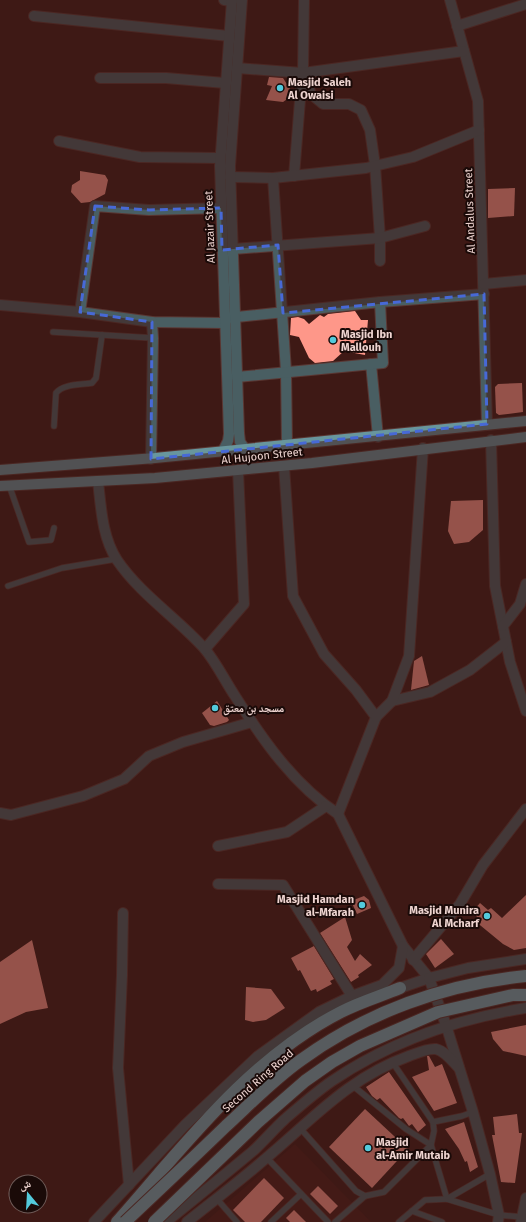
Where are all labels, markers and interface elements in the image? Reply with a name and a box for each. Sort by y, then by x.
place label: Masjid Saleh Al Owaisi [287,76,351,102]
marker: Masjid Saleh Al Owaisi [275,83,285,93]
street label: Al Andalus Street [462,168,478,254]
street label: Al Jazair Street [202,191,218,263]
place label: Masjid Ibn Mallouh [341,328,392,354]
marker: Masjid Ibn Mallouh [328,335,338,345]
street label: Al Hujoon Street [221,445,303,467]
place label: مسجد بن معتق [223,702,284,716]
marker: مسجد بن معتق [210,703,220,713]
place label: Masjid Hamdan al-Mfarah [277,893,354,919]
marker: Masjid Hamdan al-Mfarah [357,900,367,910]
place label: Masjid Munira Al Mcharf [409,904,480,930]
marker: Masjid Munira Al Mcharf [482,911,492,921]
street label: Second Ring Road [220,1047,296,1115]
place label: Masjid al-Amir Mutaib [376,1136,451,1162]
marker: Masjid al-Amir Mutaib [363,1143,373,1153]
north arrow [8,1174,48,1214]
text: ش [18,1177,33,1194]

